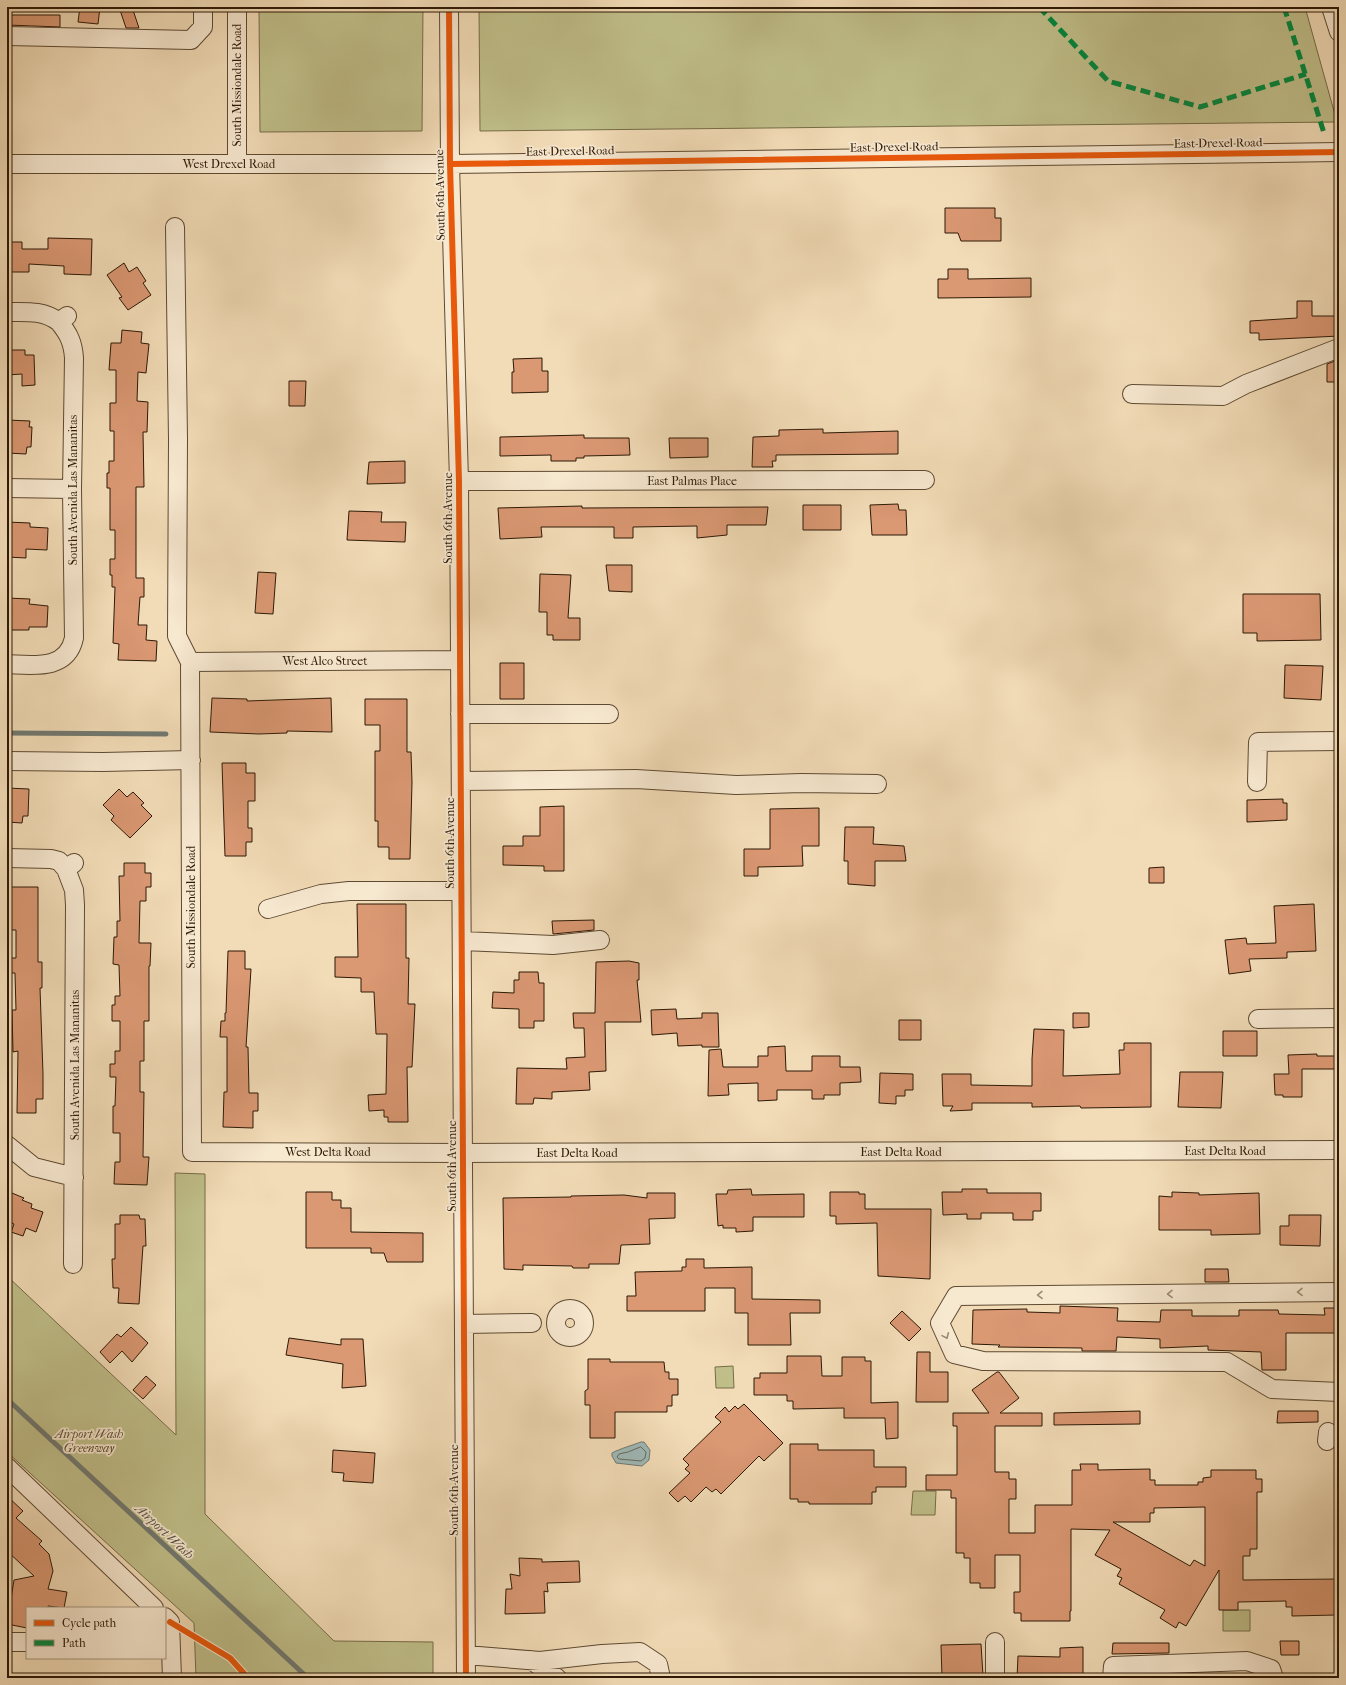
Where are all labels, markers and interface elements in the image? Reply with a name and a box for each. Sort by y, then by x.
street label: South Missiondale Road [230,23,244,146]
street label: East Drexel Road [1174,135,1263,151]
street label: East Drexel Road [850,139,939,155]
street label: East Drexel Road [526,143,615,159]
street label: South 6th Avenue [432,149,448,241]
street label: West Drexel Road [182,157,276,171]
street label: South Avenida Las Mananitas [66,414,80,565]
street label: South 6th Avenue [441,472,455,564]
street label: East Palmas Place [647,474,737,488]
street label: West Alco Street [282,654,368,668]
street label: South 6th Avenue [443,797,457,889]
street label: South Missiondale Road [184,845,198,968]
street label: South Avenida Las Mananitas [68,989,82,1140]
street label: South 6th Avenue [445,1120,459,1212]
street label: East Delta Road [1184,1144,1266,1158]
street label: West Delta Road [284,1145,371,1159]
street label: East Delta Road [860,1145,942,1159]
street label: East Delta Road [536,1146,618,1160]
one-way arrow [1297,1288,1303,1296]
one-way arrow [1167,1290,1173,1298]
one-way arrow [1037,1291,1043,1299]
one-way arrow [941,1332,949,1339]
park label: Airport Wash Greenway [53,1427,123,1455]
street label: South 6th Avenue [447,1444,461,1536]
water label: Airport Wash [131,1499,197,1562]
legend [26,1607,166,1659]
text: Cycle path [62,1616,117,1630]
text: Path [62,1636,86,1650]

